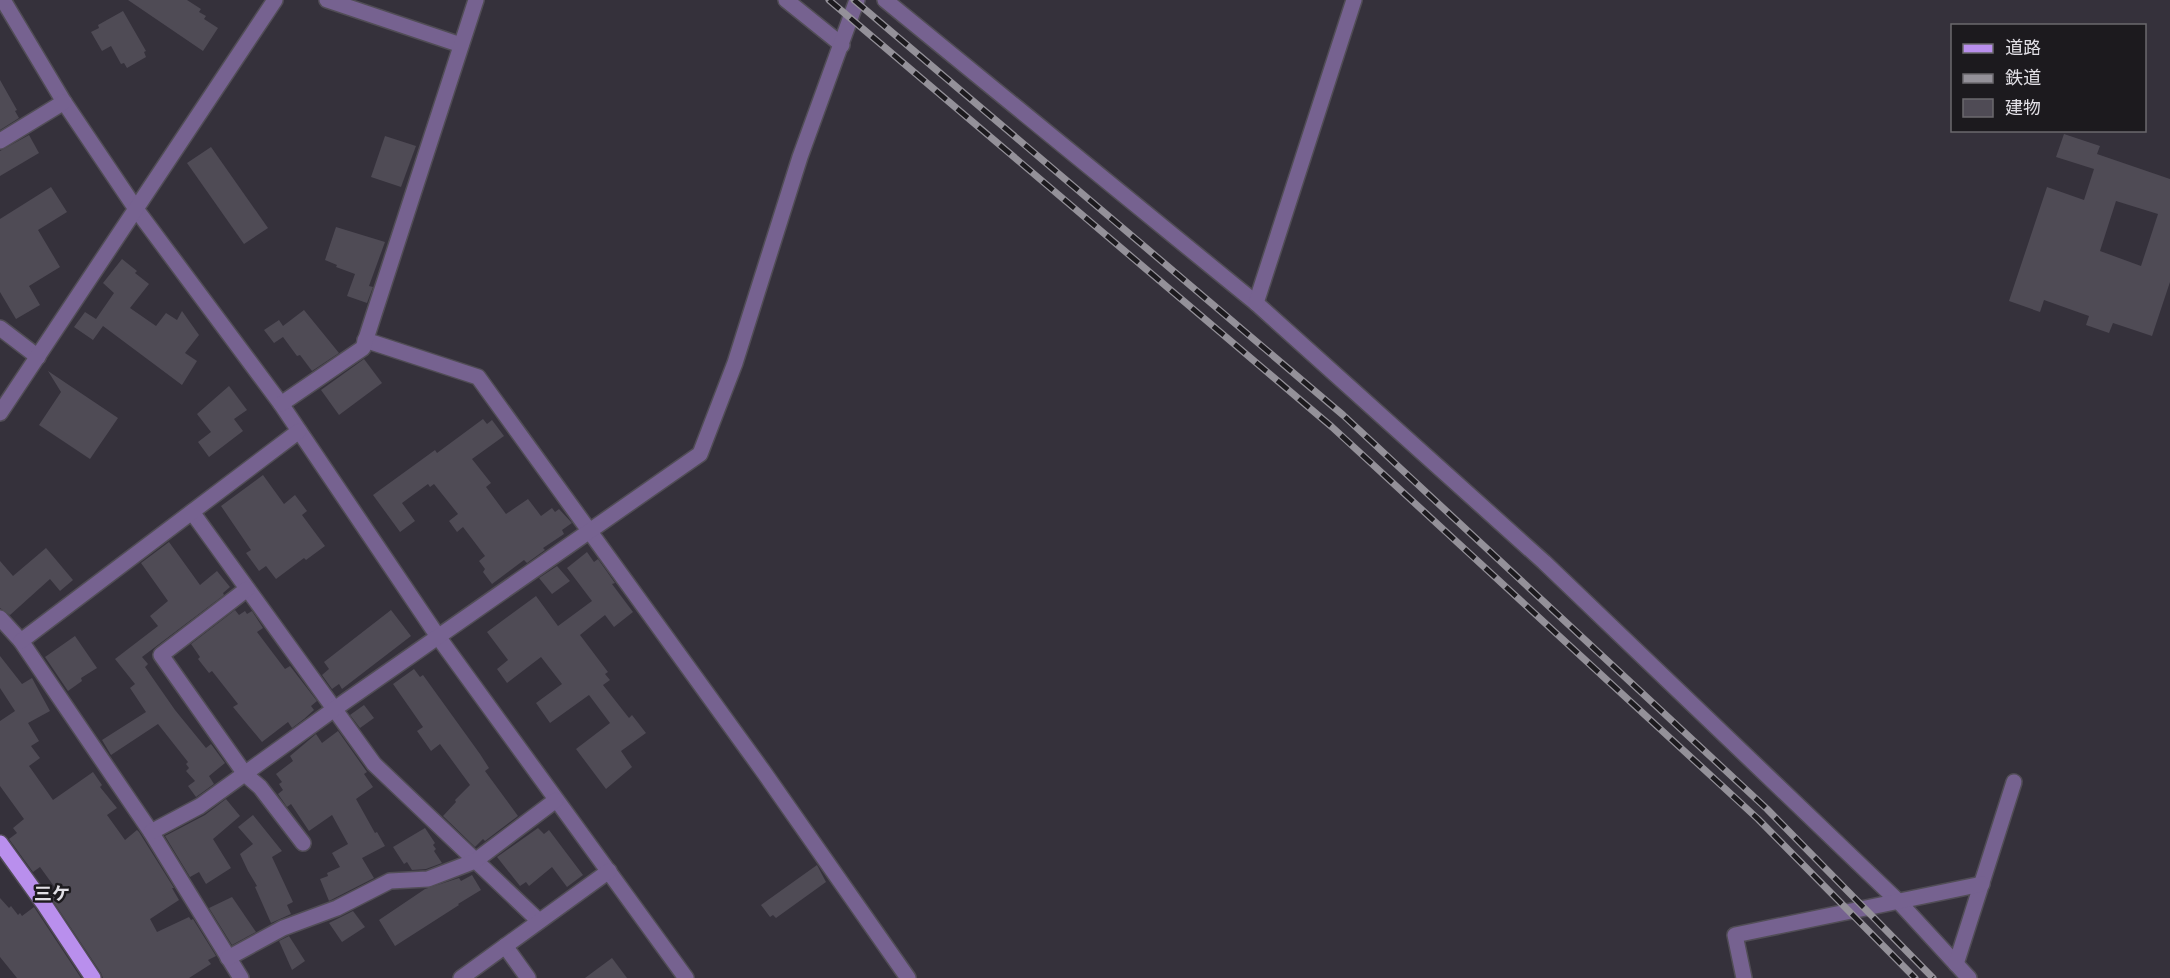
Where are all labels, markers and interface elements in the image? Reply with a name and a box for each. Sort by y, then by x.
legend [1951,24,2146,132]
text: 道路 [2005,35,2041,60]
text: 鉄道 [2005,65,2041,90]
text: 建物 [2005,95,2041,120]
district label: 三ケ [34,881,70,906]

